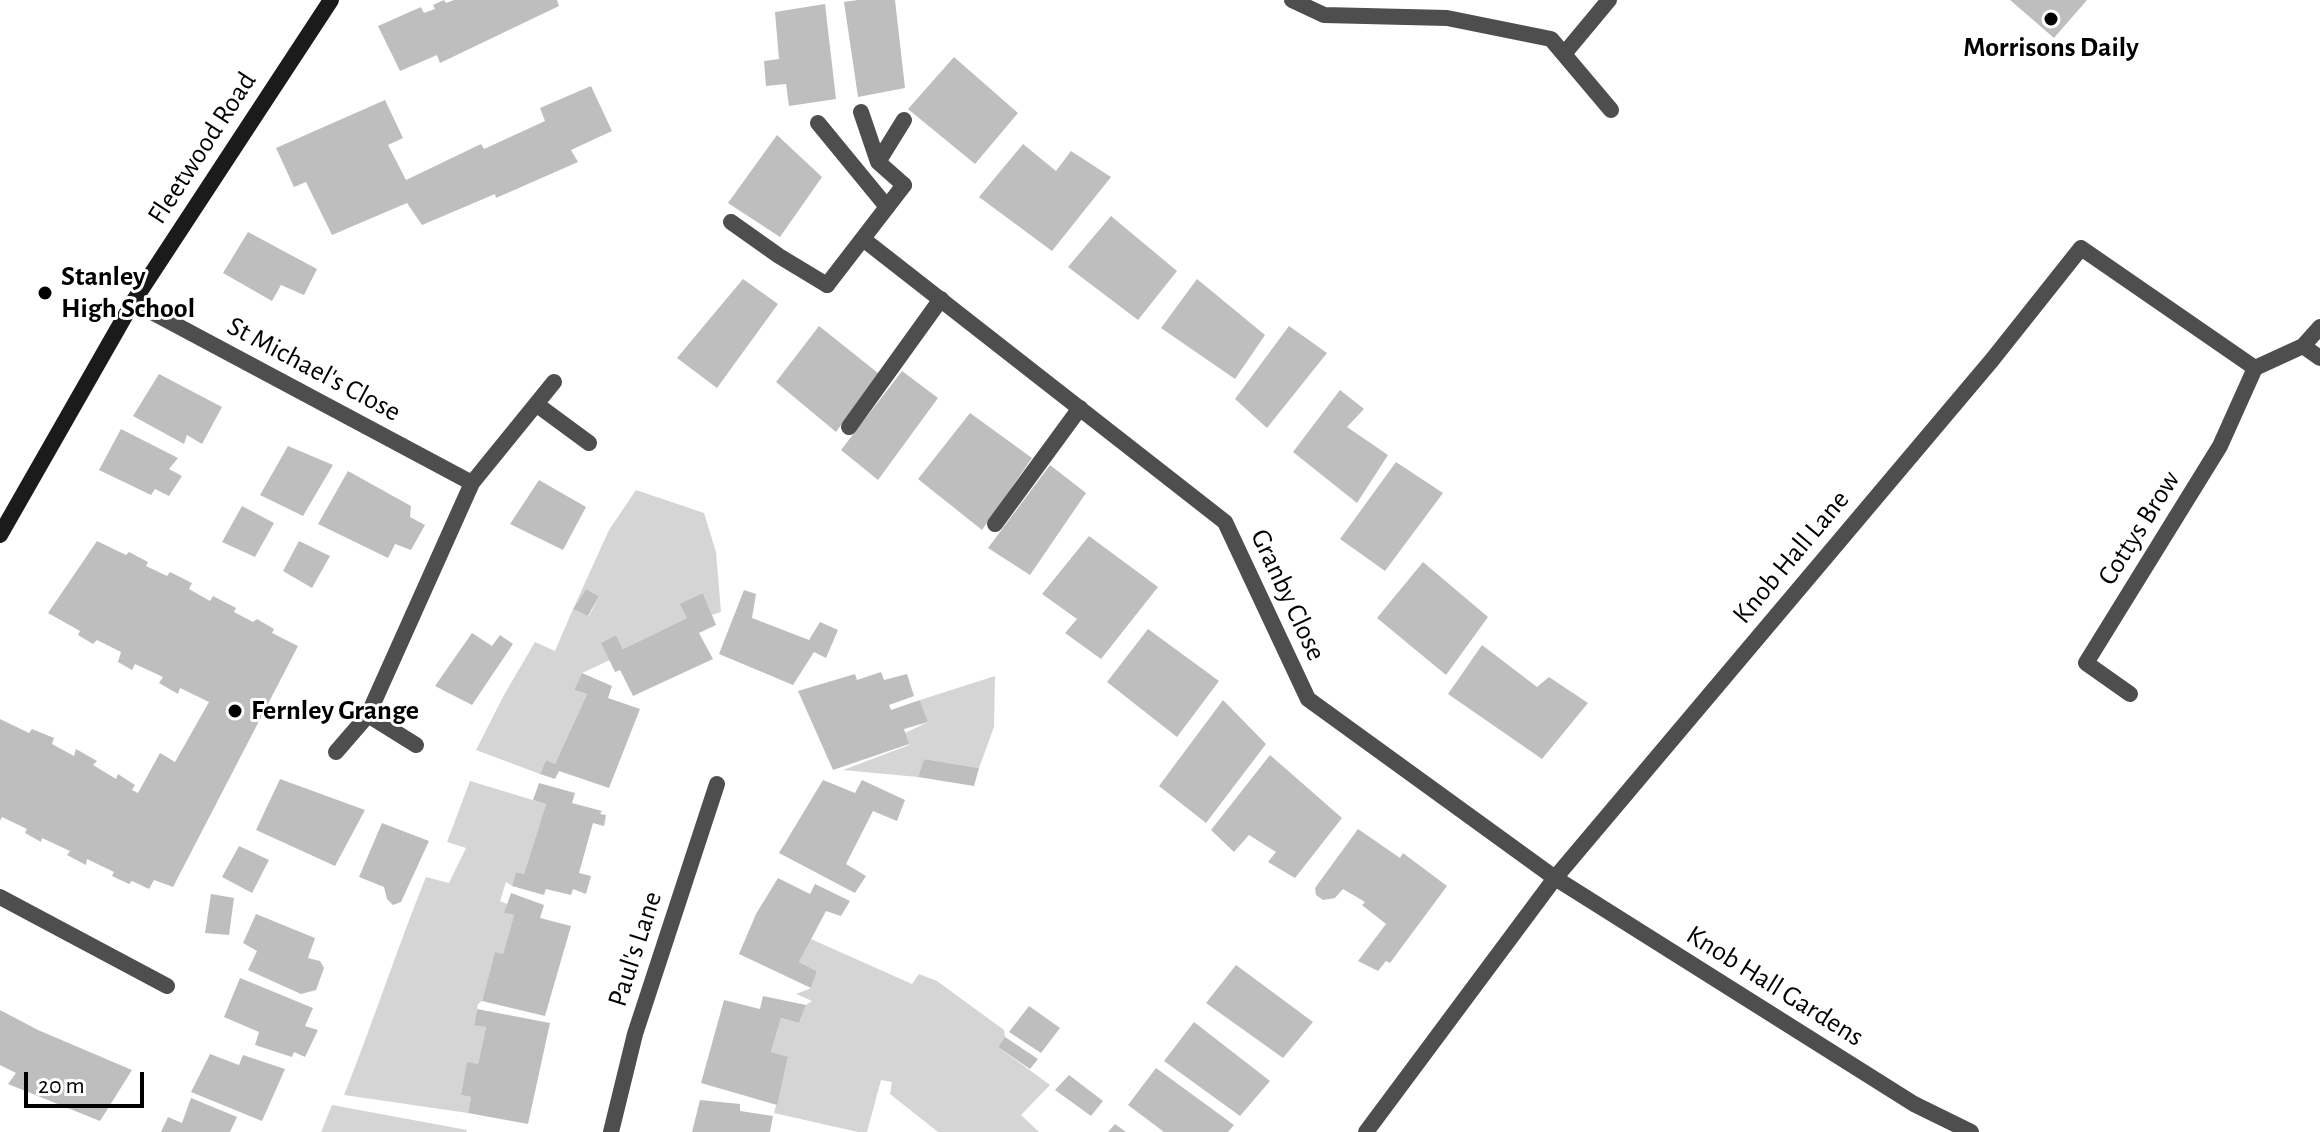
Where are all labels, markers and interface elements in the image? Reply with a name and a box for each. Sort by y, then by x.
marker: Morrisons Daily [2042,10,2060,28]
place label: Morrisons Daily [1963,31,2139,65]
street label: Fleetwood Road [140,66,264,230]
place label: Stanley High School [61,260,195,326]
marker: Stanley High School [36,284,54,302]
street label: St Michael's Close [221,309,407,429]
street label: Cottys Brow [2091,465,2187,591]
street label: Knob Hall Lane [1725,483,1857,631]
street label: Granby Close [1243,524,1333,666]
place label: Fernley Grange [251,694,419,728]
marker: Fernley Grange [226,702,244,720]
street label: Paul's Lane [601,887,669,1011]
street label: Knob Hall Gardens [1680,918,1870,1054]
scale bar [28,1056,148,1106]
text: 20 m [38,1074,85,1098]

